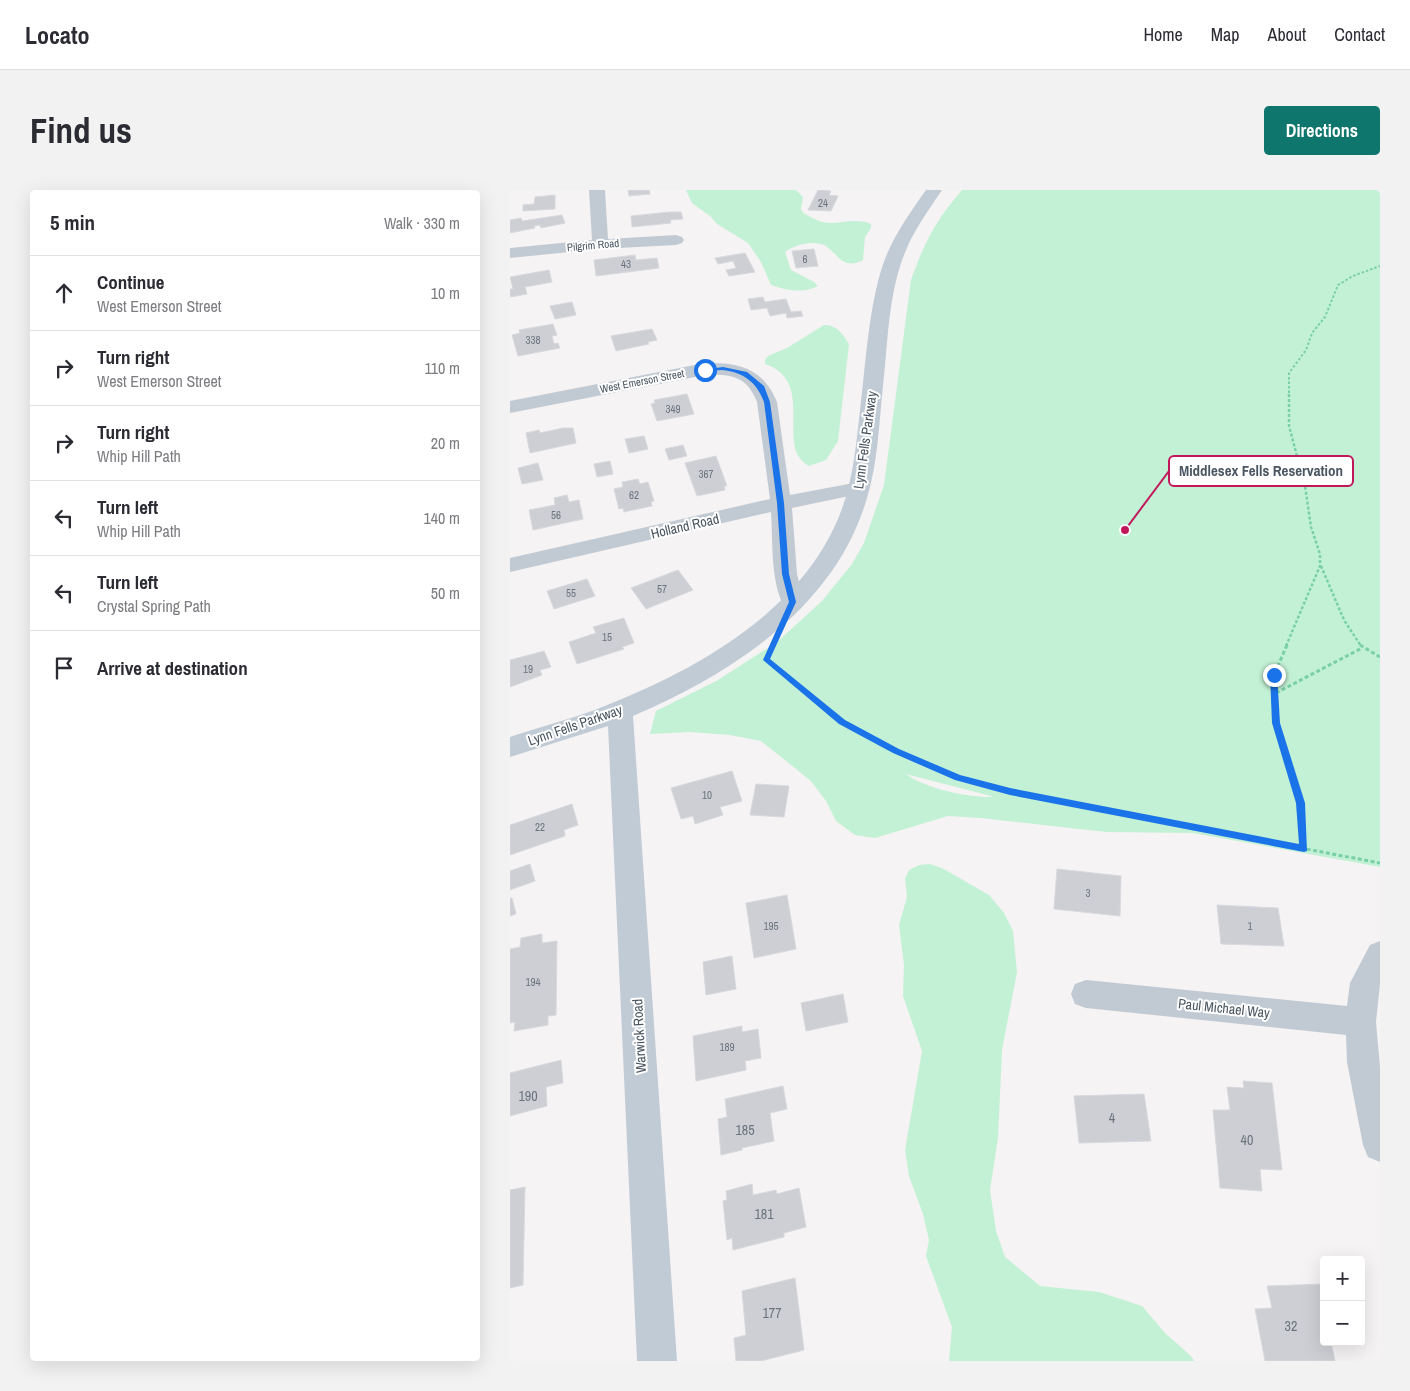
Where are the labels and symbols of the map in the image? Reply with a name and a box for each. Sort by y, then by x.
house number: 24 [818,196,828,210]
street label: Pilgrim Road [566,236,620,254]
house number: 6 [802,252,808,266]
house number: 43 [621,257,631,271]
house number: 338 [525,333,541,347]
route start [694,359,717,382]
street label: West Emerson Street [599,366,686,396]
street label: Lynn Fells Parkway [849,390,881,490]
house number: 349 [665,402,681,416]
callout: Middlesex Fells Reservation [1169,456,1353,486]
text: Middlesex Fells Reservation [1179,460,1343,481]
house number: 367 [698,467,714,481]
house number: 62 [629,488,639,502]
house number: 56 [551,508,561,522]
street label: Holland Road [649,509,721,543]
house number: 57 [657,582,667,596]
house number: 55 [566,586,576,600]
house number: 15 [602,630,612,644]
house number: 19 [523,662,533,676]
route end [1263,664,1286,687]
street label: Lynn Fells Parkway [525,700,625,750]
house number: 10 [702,788,712,802]
house number: 22 [535,820,545,834]
house number: 3 [1085,886,1091,900]
house number: 195 [763,919,779,933]
house number: 1 [1247,919,1253,933]
house number: 194 [525,975,541,989]
street label: Paul Michael Way [1177,994,1271,1022]
street label: Warwick Road [628,998,650,1074]
house number: 189 [719,1040,735,1054]
house number: 190 [518,1087,538,1105]
house number: 4 [1109,1109,1116,1127]
house number: 185 [735,1121,755,1139]
house number: 40 [1241,1131,1253,1149]
house number: 181 [754,1205,774,1223]
house number: 177 [762,1304,782,1322]
house number: 32 [1285,1317,1297,1335]

